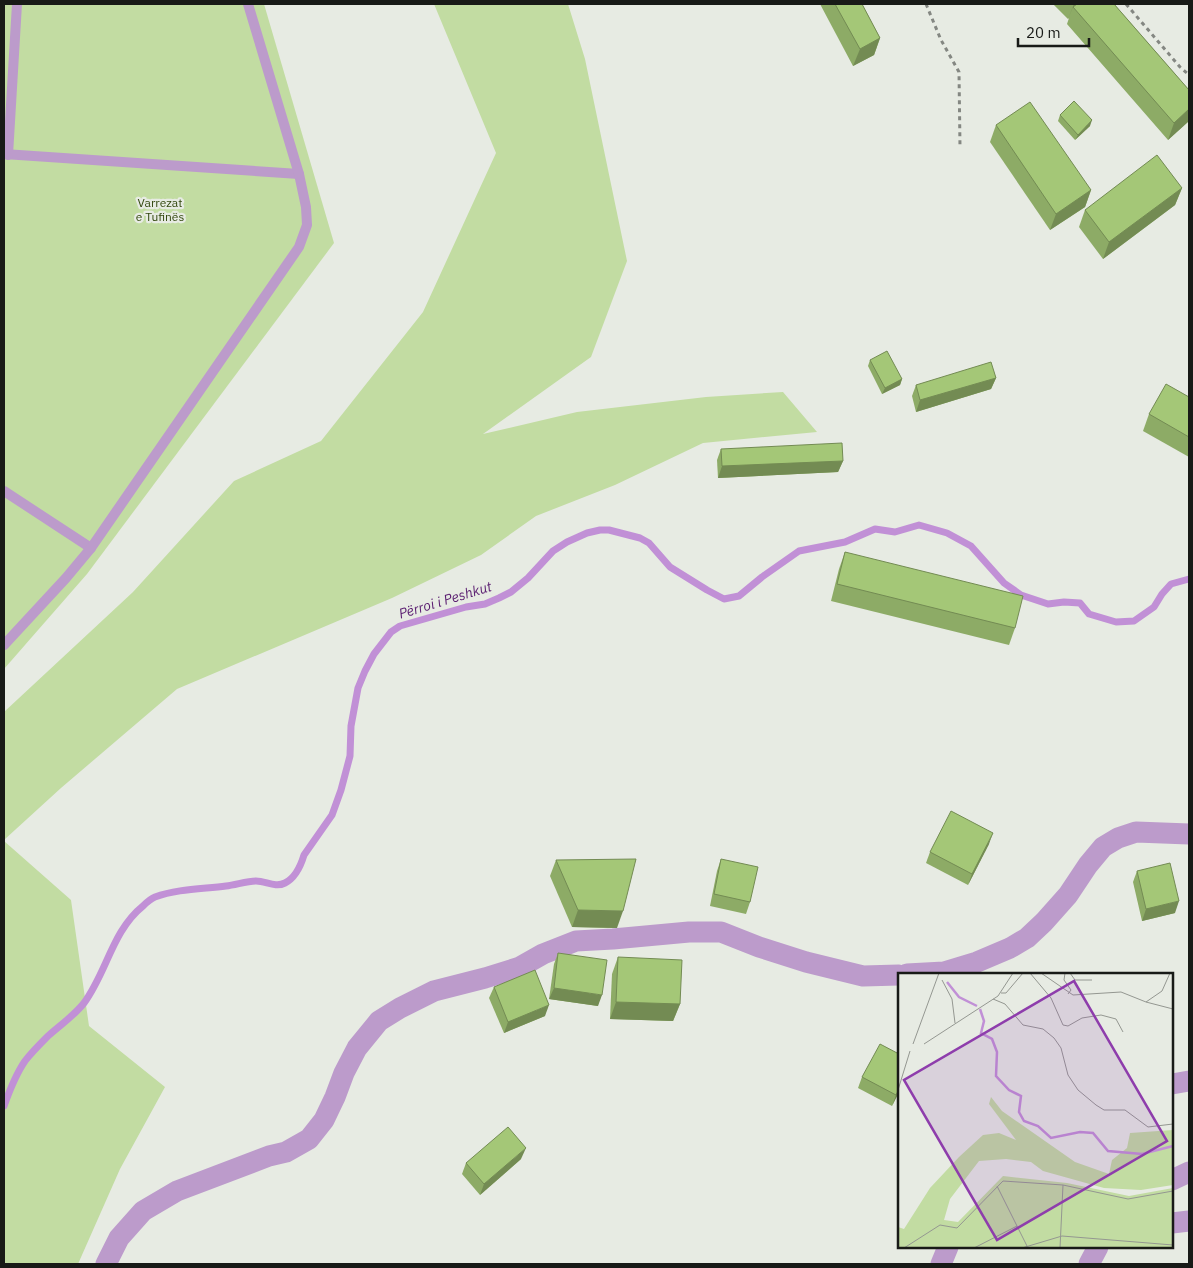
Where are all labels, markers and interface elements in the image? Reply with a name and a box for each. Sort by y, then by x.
scale bar [1018,15,1089,47]
text: 20 m [1026,23,1061,42]
park label: Varrezat e Tufinës [136,195,184,224]
water label: Përroi i Peshkut [396,577,494,623]
inset map [898,973,1173,1248]

